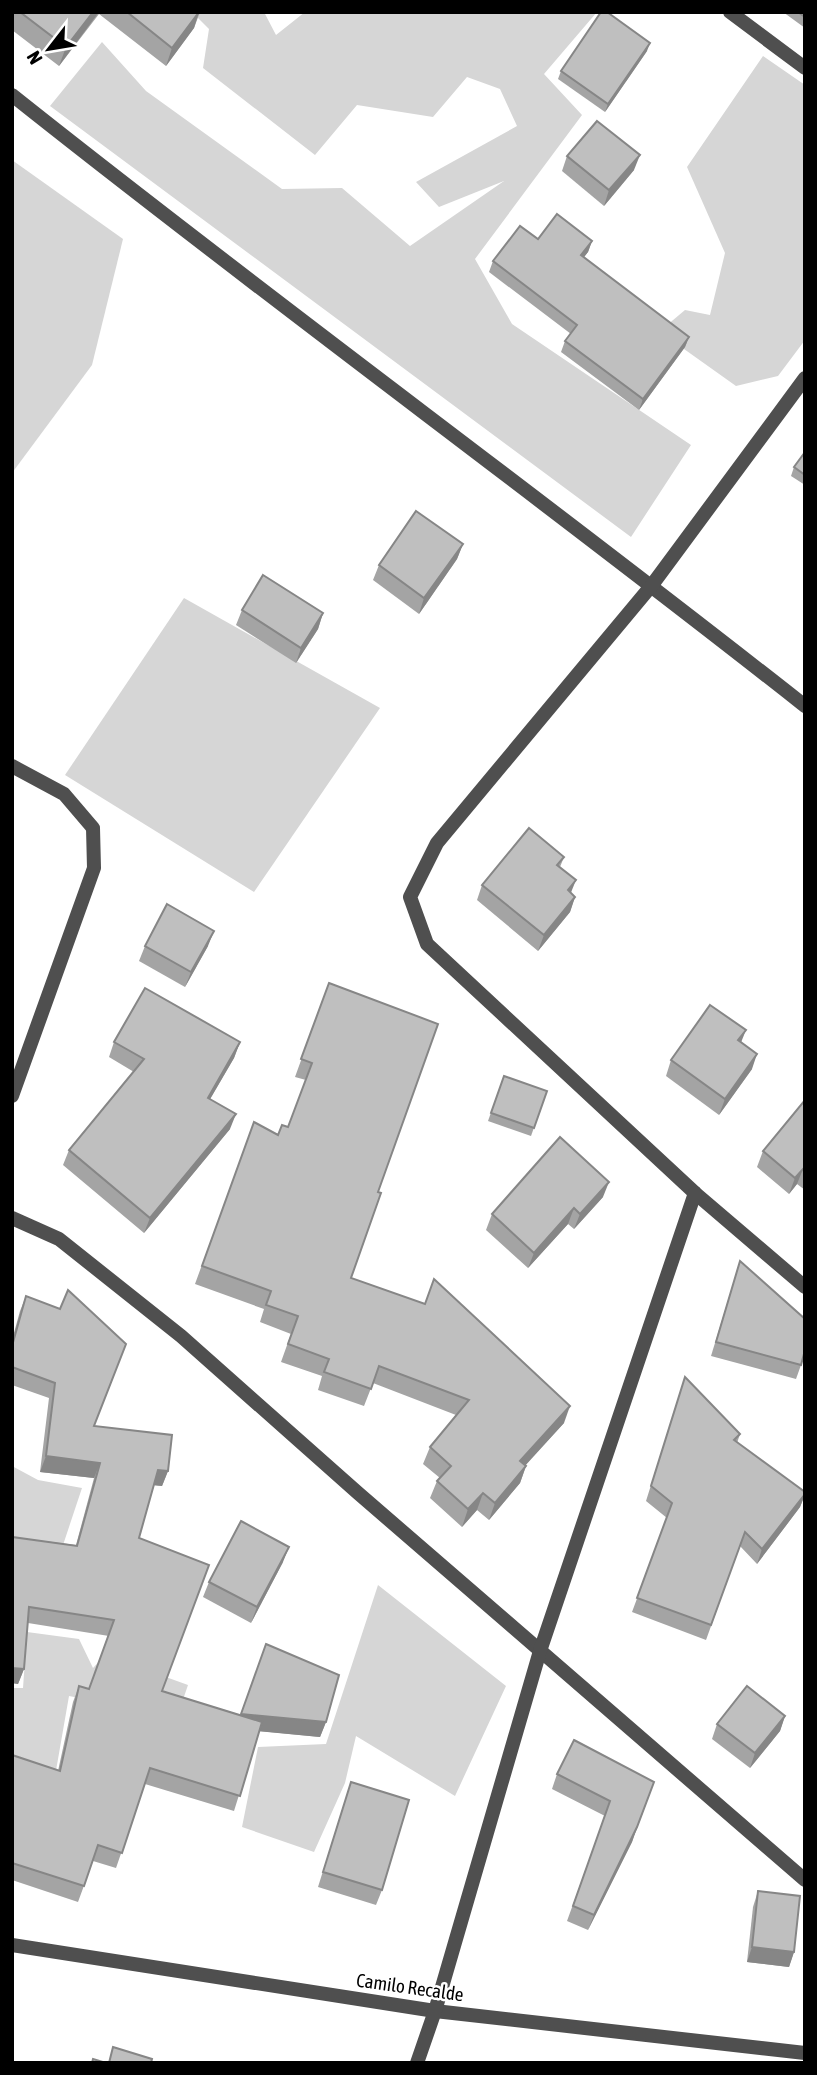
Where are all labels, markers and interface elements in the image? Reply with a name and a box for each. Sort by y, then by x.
north arrow [14,14,84,84]
text: N [22,47,47,68]
street label: Camilo Recalde [355,1969,465,2005]

